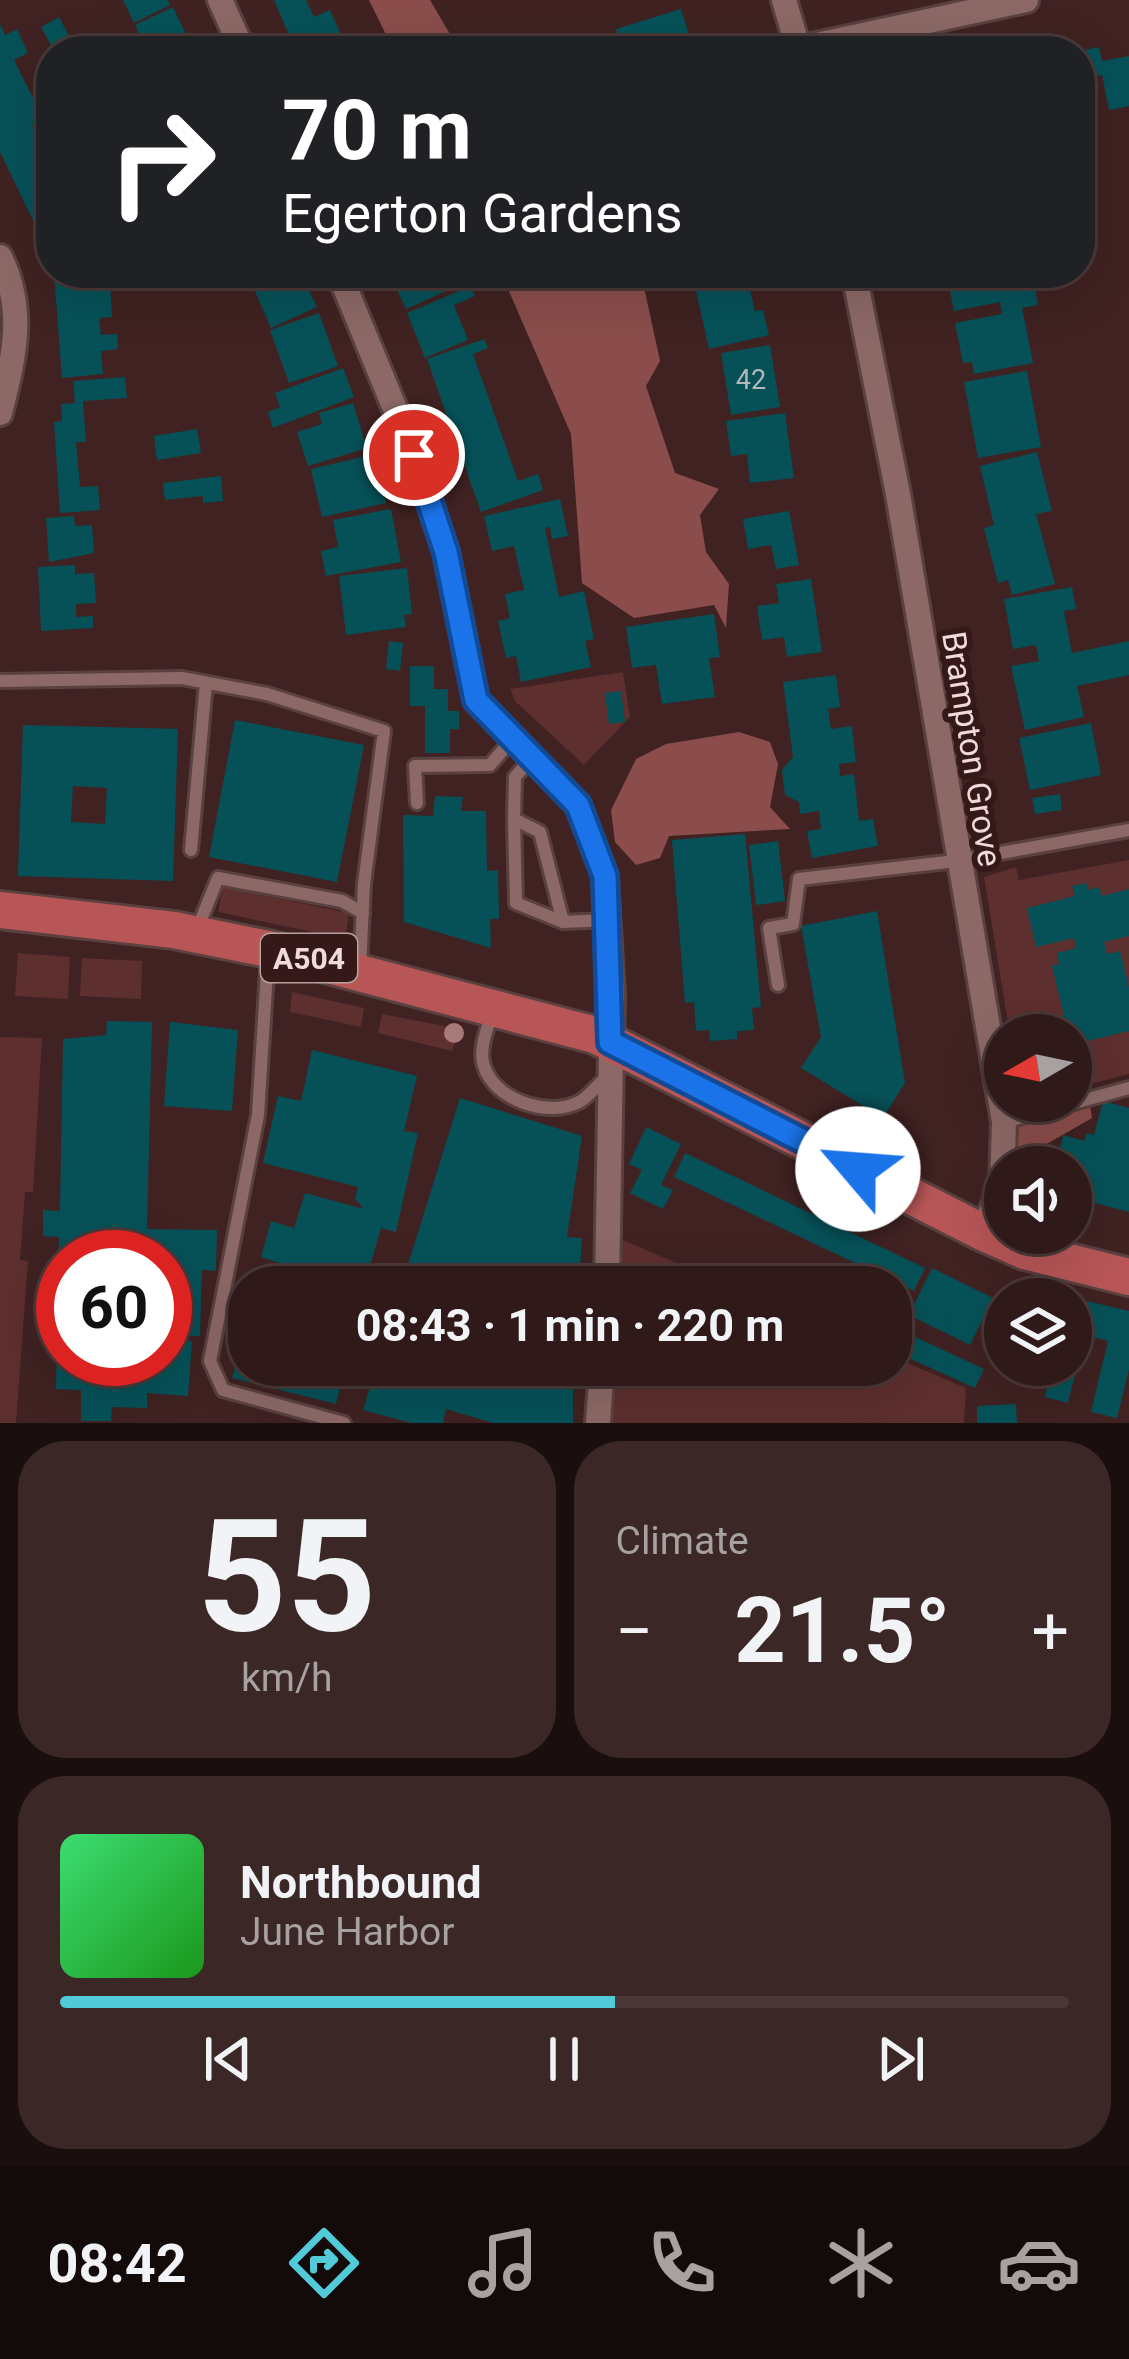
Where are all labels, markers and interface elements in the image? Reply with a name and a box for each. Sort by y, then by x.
text: 70 m [282,81,472,180]
icon: right [84,84,240,240]
text: Egerton Gardens [282,182,683,245]
house number: 42 [736,364,766,396]
pin [363,404,465,506]
icon: arrive [381,422,447,488]
street label: Brampton Grove [934,629,1010,869]
road number: A504 [261,934,357,982]
north arrow [984,1014,1092,1122]
map controls [984,1014,1092,1386]
position arrow [795,1106,921,1232]
button: sound [984,1146,1092,1254]
speed limit sign: 60 [36,1230,192,1386]
button: layers [984,1278,1092,1386]
text: 08:43 · 1 min · 220 m [356,1299,784,1352]
text: 55 [197,1485,376,1668]
text: Climate [616,1518,749,1564]
text: 21.5° [734,1579,950,1684]
text: − [616,1593,653,1670]
text: + [1032,1593,1069,1670]
text: km/h [241,1655,333,1701]
text: Northbound [240,1856,482,1909]
text: June Harbor [240,1909,455,1955]
icon: previous [195,2026,261,2092]
icon: pause [531,2026,597,2092]
icon: next [868,2026,934,2092]
icon: directions [282,2221,366,2305]
icon: music [461,2221,545,2305]
icon: phone [640,2221,724,2305]
icon: climate [819,2221,903,2305]
icon: car [997,2221,1081,2305]
text: 08:42 [47,2232,187,2295]

